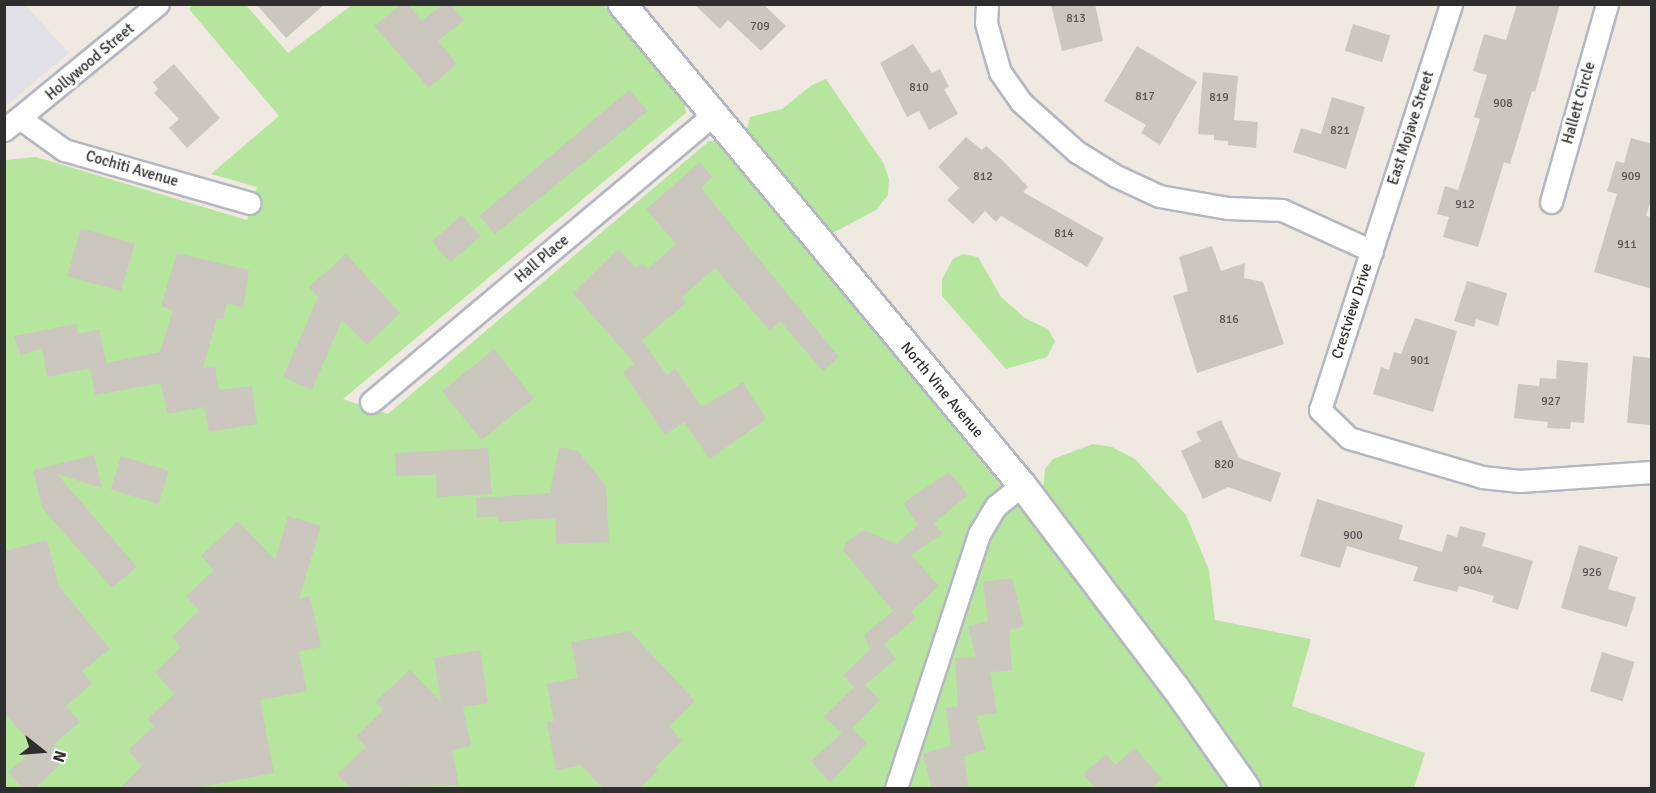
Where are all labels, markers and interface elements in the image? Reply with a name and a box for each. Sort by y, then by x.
house number: 813 [1066,12,1086,26]
street label: Hollywood Street [42,20,138,104]
house number: 709 [750,20,770,34]
street label: Hallett Circle [1559,60,1599,146]
street label: East Mojave Street [1384,69,1438,187]
house number: 810 [909,81,929,95]
house number: 817 [1135,90,1155,104]
house number: 819 [1209,91,1229,105]
house number: 908 [1493,97,1513,111]
house number: 821 [1330,124,1350,138]
street label: Cochiti Avenue [84,147,180,191]
house number: 812 [973,170,993,184]
house number: 909 [1621,170,1641,184]
house number: 912 [1455,198,1475,212]
house number: 814 [1054,227,1074,241]
street label: Hall Place [511,231,573,287]
house number: 911 [1617,238,1637,252]
street label: Crestview Drive [1328,261,1376,361]
house number: 816 [1219,313,1239,327]
street label: North Vine Avenue [897,339,987,441]
house number: 901 [1410,354,1430,368]
house number: 927 [1541,395,1561,409]
house number: 820 [1214,458,1234,472]
house number: 900 [1343,529,1363,543]
house number: 904 [1463,564,1483,578]
house number: 926 [1582,566,1602,580]
north arrow [12,721,72,781]
text: N [48,748,70,765]

